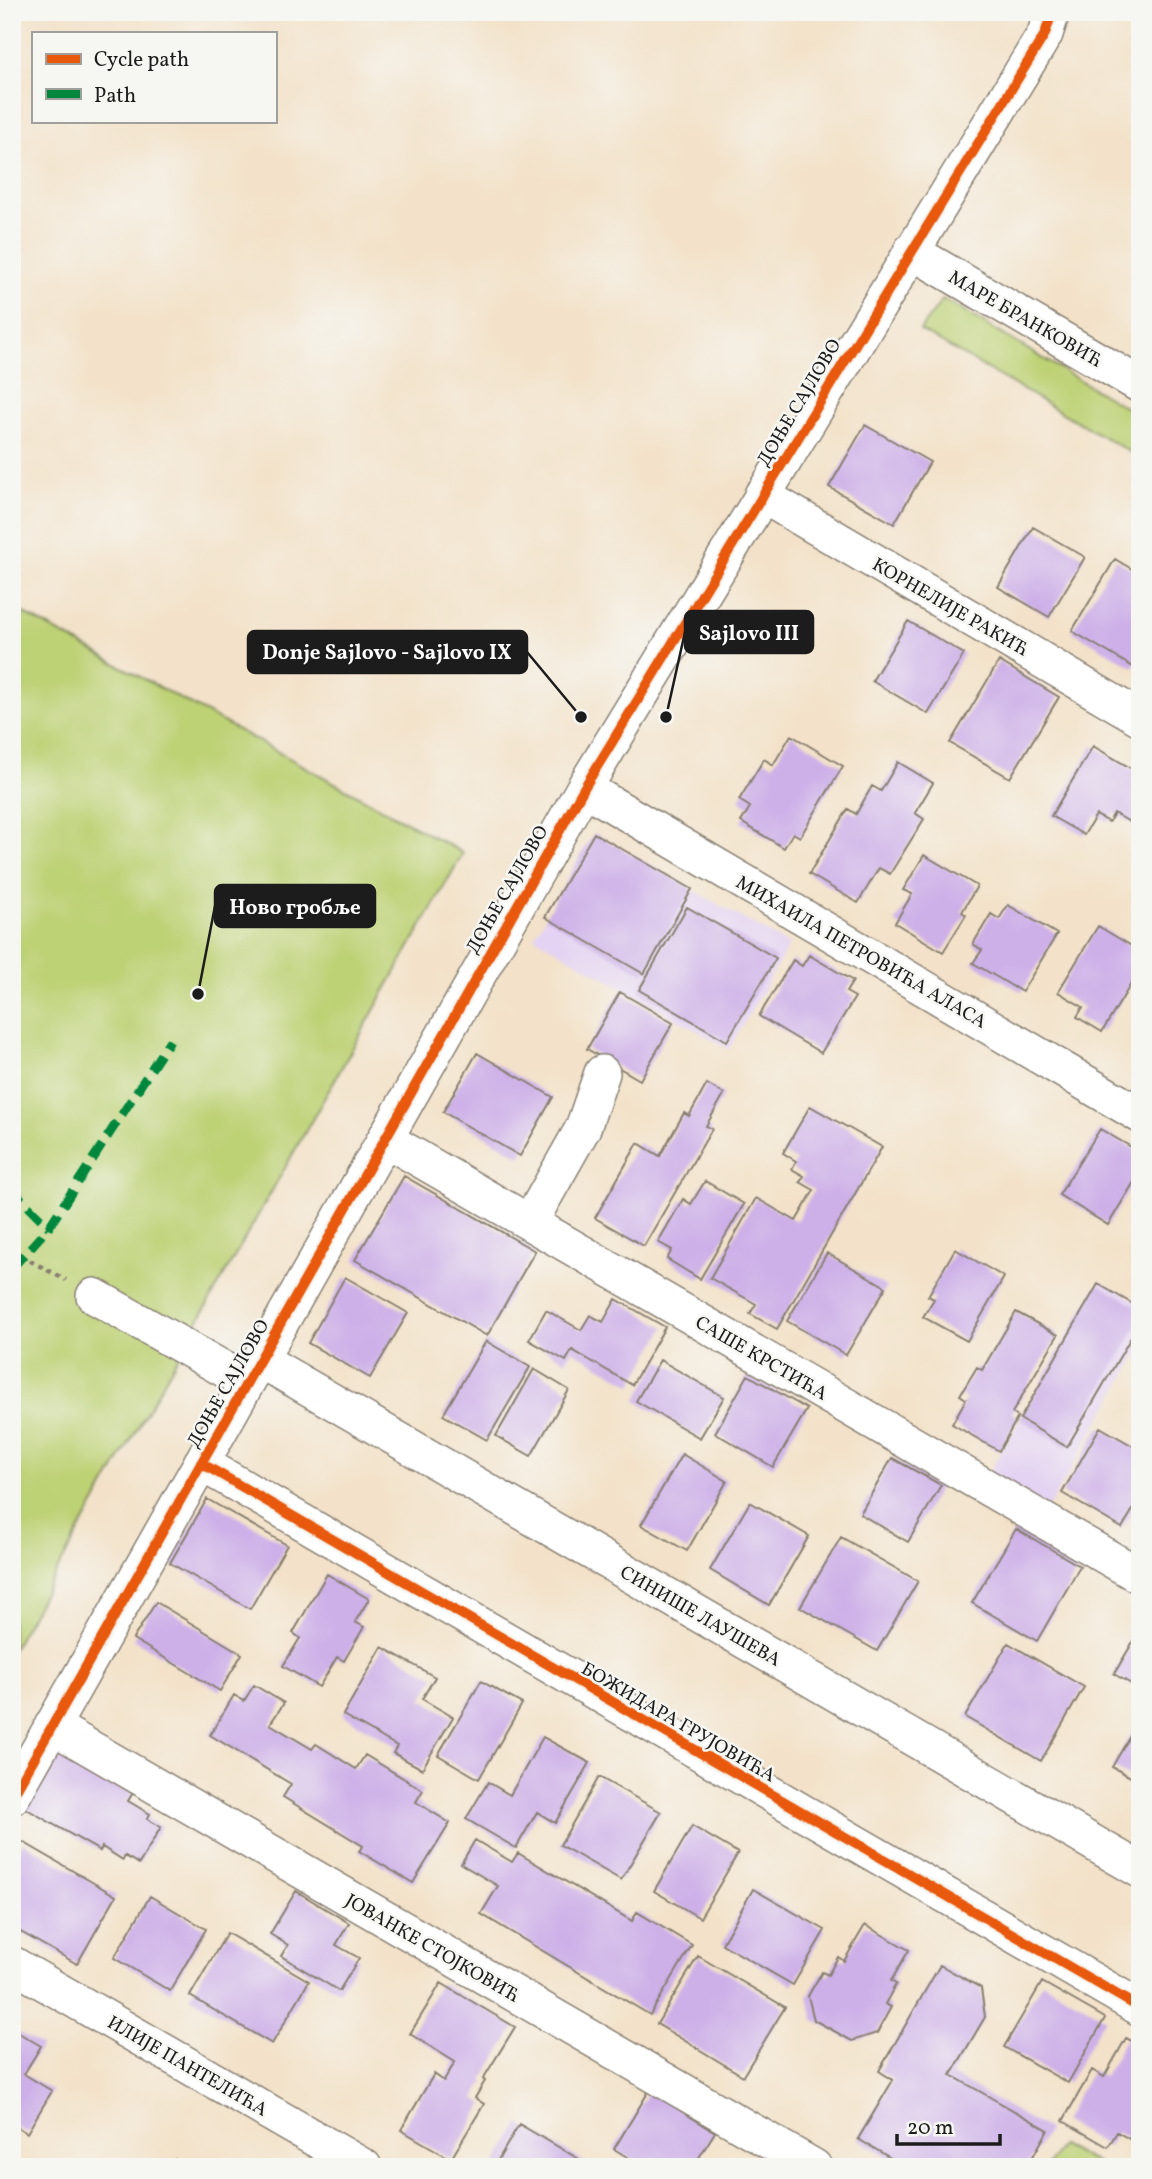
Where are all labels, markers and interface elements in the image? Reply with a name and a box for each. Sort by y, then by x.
legend [32,32,276,122]
text: Cycle path [94,46,189,75]
text: Path [94,82,136,111]
street label: МАРЕ БРАНКОВИЋ [943,265,1107,374]
street label: ДОЊЕ САЈЛОВО [751,334,848,472]
street label: КОРНЕЛИЈЕ РАКИЋ [867,552,1033,663]
callout: Sajlovo III [685,611,813,653]
text: Sajlovo III [699,620,799,649]
callout: Donje Sajlovo - Sajlovo IX [248,631,527,673]
text: Donje Sajlovo - Sajlovo IX [262,639,512,668]
street label: ДОЊЕ САЈЛОВО [460,821,555,959]
street label: МИХАИЛА ПЕТРОВИЋА АЛАСА [731,870,991,1035]
callout: Ново гробље [215,885,375,927]
text: Ново гробље [229,894,361,923]
street label: САШЕ КРСТИЋА [690,1310,832,1407]
street label: ДОЊЕ САЈЛОВО [181,1315,276,1453]
street label: СИНИШЕ ЛАУШЕВА [615,1560,785,1673]
street label: БОЖИДАРА ГРУЈОВИЋА [576,1656,780,1789]
street label: ЈОВАНКЕ СТОЈКОВИЋ [340,1888,524,2009]
street label: ИЛИЈЕ ПАНТЕЛИЋА [102,2010,272,2123]
scale bar [897,2102,1000,2146]
text: 20 m [907,2114,953,2143]

